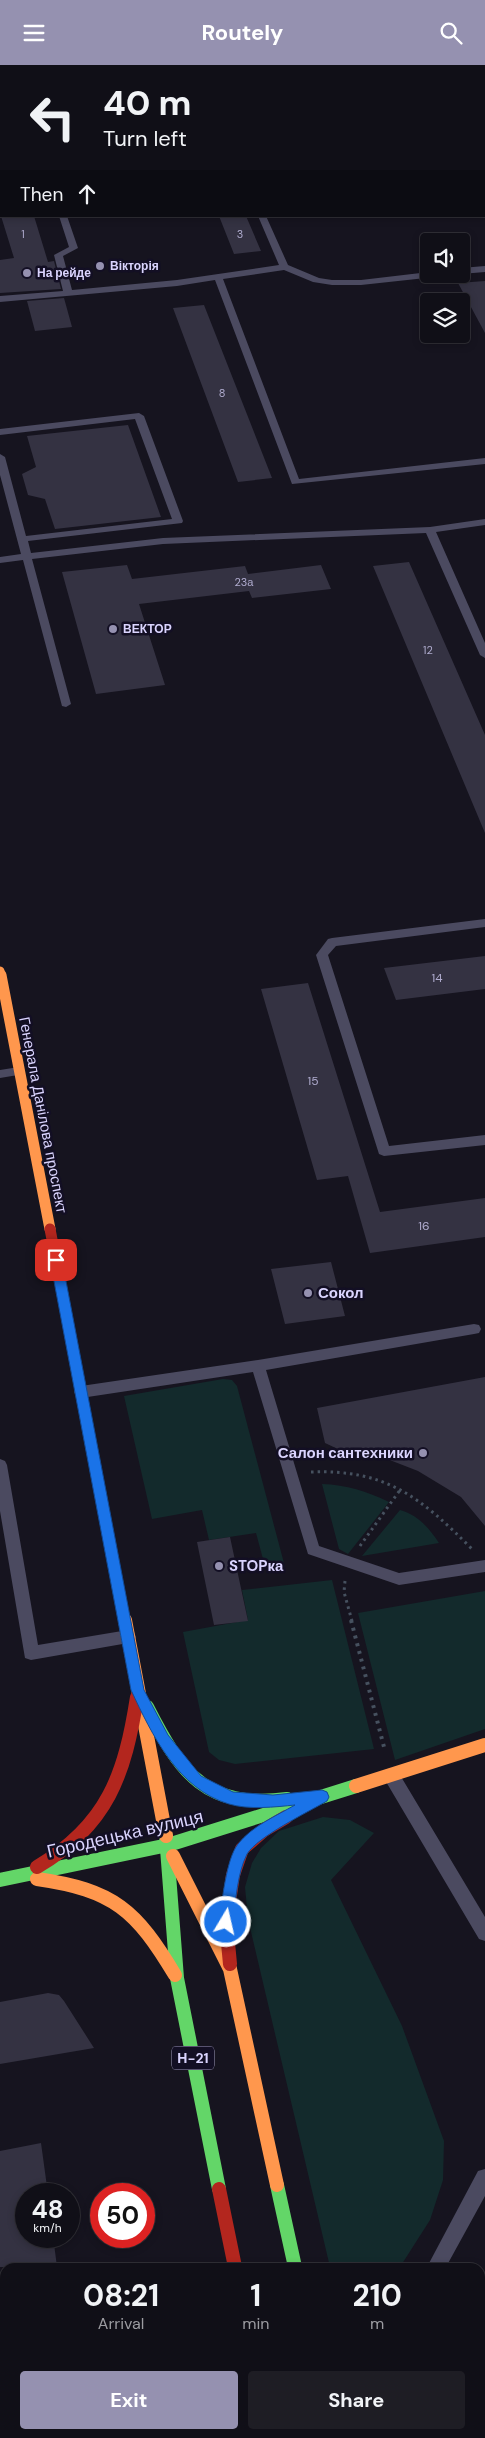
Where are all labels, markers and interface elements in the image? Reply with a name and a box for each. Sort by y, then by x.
text: Routely [202,18,283,47]
icon: menu [20,19,48,47]
icon: search [437,19,465,47]
text: 40 m [103,80,192,126]
icon: left [20,85,85,150]
text: Turn left [103,124,187,153]
icon: ahead [73,180,101,208]
text: Then [20,182,63,207]
house number: 1 [21,227,25,241]
house number: 3 [237,227,243,241]
map controls [420,233,470,343]
button: sound [420,233,470,283]
place label: Вікторія [110,258,159,274]
marker: Вікторія [94,260,106,272]
place label: На рейде [37,265,91,281]
marker: На рейде [21,267,33,279]
button: layers [420,293,470,343]
house number: 8 [219,386,225,400]
house number: 23а [235,575,254,589]
place label: ВЕКТОР [123,621,172,637]
marker: ВЕКТОР [107,623,119,635]
house number: 12 [423,643,433,657]
house number: 14 [431,970,443,986]
street label: Генерала Данілова проспект [14,1015,72,1215]
house number: 15 [307,1073,319,1089]
house number: 16 [418,1218,430,1234]
pin [35,1239,77,1281]
icon: arrive [42,1246,70,1274]
place label: Сокол [318,1283,364,1303]
marker: Сокол [302,1287,314,1299]
place label: Салон сантехники [278,1443,413,1463]
marker: Салон сантехники [417,1447,429,1459]
place label: STOPка [229,1556,284,1576]
marker: STOPка [213,1560,225,1572]
street label: Городецька вулиця [44,1804,206,1864]
position arrow [199,1895,251,1947]
road number: Н-21 [172,2047,214,2070]
speed limit sign: 50 [90,2183,155,2248]
text: 48 [31,2193,64,2226]
text: km/h [33,2220,62,2236]
text: 08:21 [83,2276,159,2315]
text: 1 [250,2276,261,2315]
text: 210 [353,2276,402,2315]
text: Arrival [98,2313,144,2334]
text: min [242,2313,269,2334]
text: m [370,2313,384,2334]
button: Exit [20,2371,238,2429]
button: Share [248,2371,465,2429]

